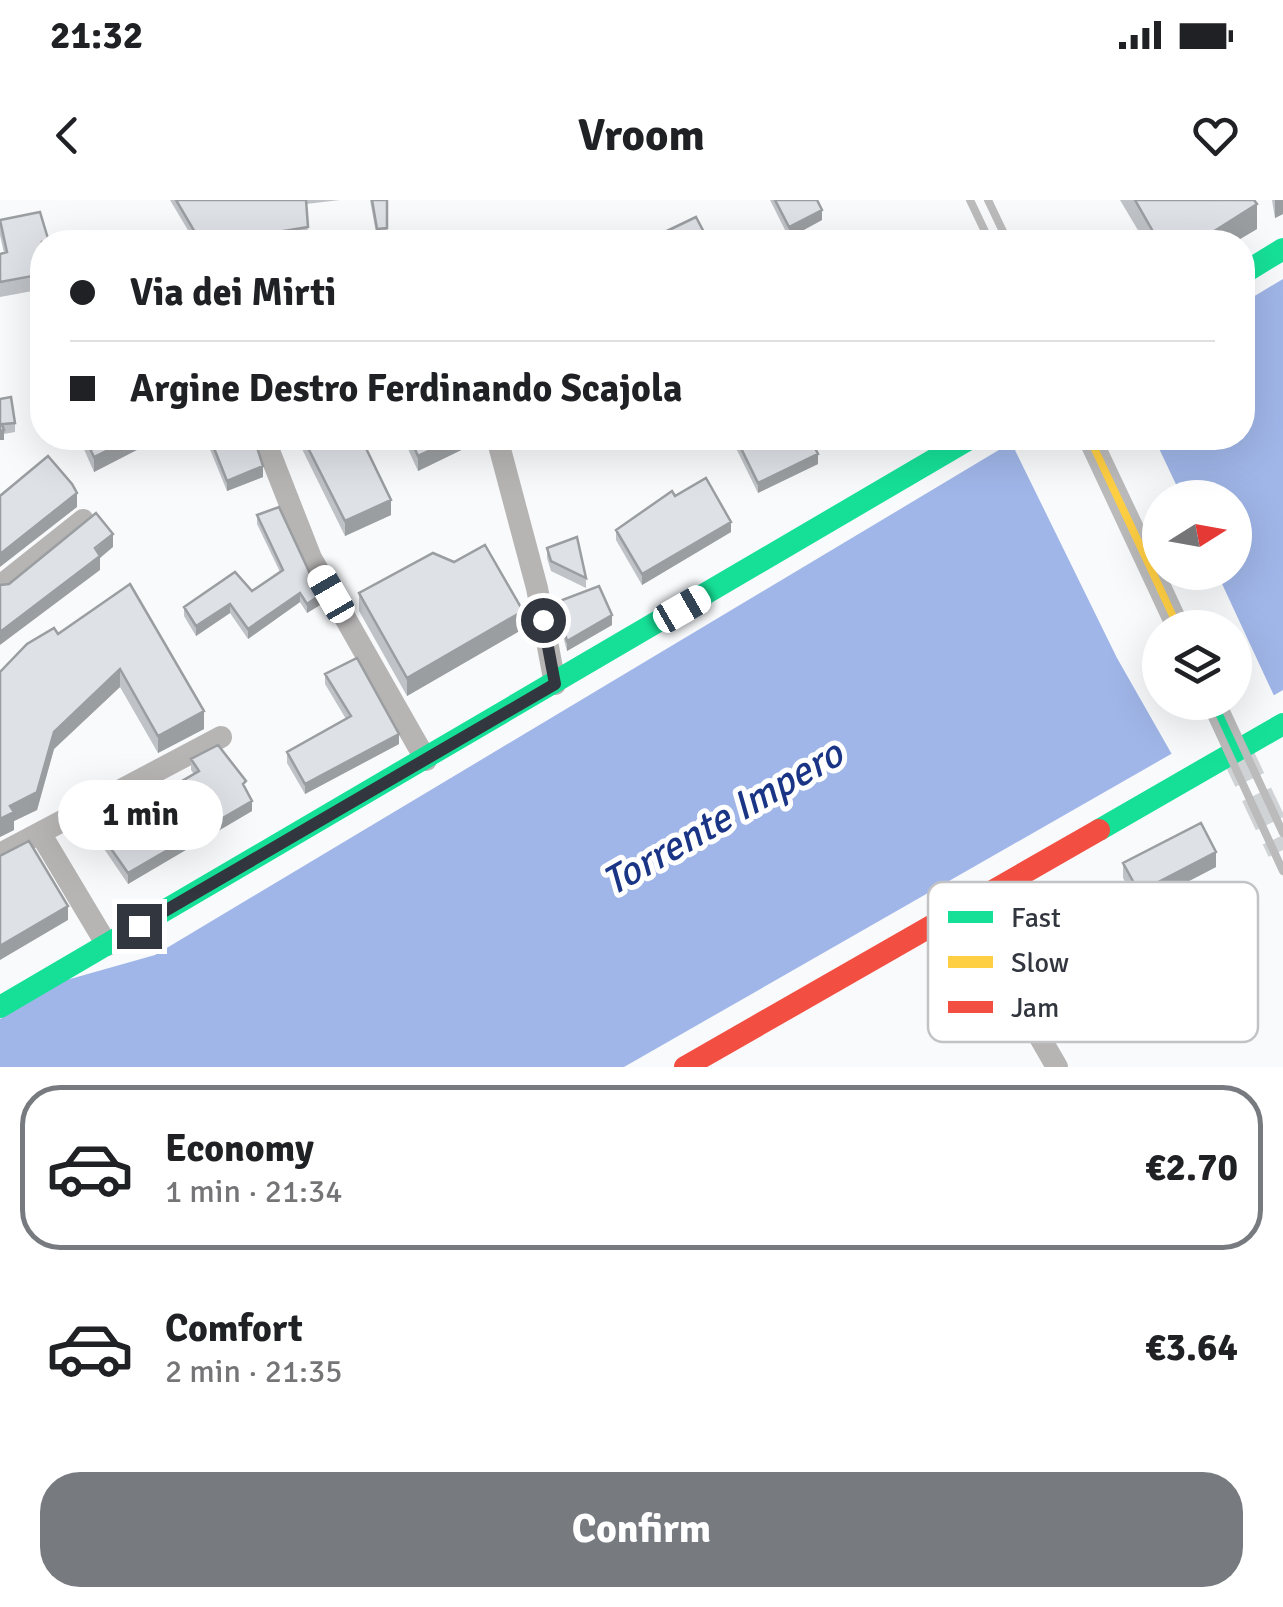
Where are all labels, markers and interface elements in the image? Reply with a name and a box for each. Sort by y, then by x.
text: 21:32 [50,12,143,59]
icon: back [40,108,95,163]
text: Vroom [578,108,705,163]
icon: heart [1188,108,1243,163]
text: Via dei Mirti [130,269,336,316]
text: Argine Destro Ferdinando Scajola [130,365,682,412]
north arrow [1142,480,1252,590]
map controls [1142,480,1252,720]
car [303,561,359,627]
car [649,581,715,637]
route start [521,598,566,643]
button: layers [1142,610,1252,720]
water label: Torrente Impero [593,728,854,907]
callout: 1 min [56,781,222,851]
text: 1 min [102,795,179,834]
legend [928,882,1258,1042]
text: Fast [1011,901,1061,935]
route end [117,904,162,949]
text: Slow [1011,946,1069,980]
text: Jam [1011,991,1059,1025]
icon: car [45,1123,135,1213]
text: Economy [165,1125,314,1172]
text: €2.70 [1145,1144,1238,1191]
text: 1 min · 21:34 [165,1172,343,1211]
icon: car [45,1303,135,1393]
text: Comfort [165,1305,303,1352]
text: €3.64 [1145,1324,1238,1371]
text: 2 min · 21:35 [165,1352,343,1391]
button: Confirm [40,1472,1243,1587]

